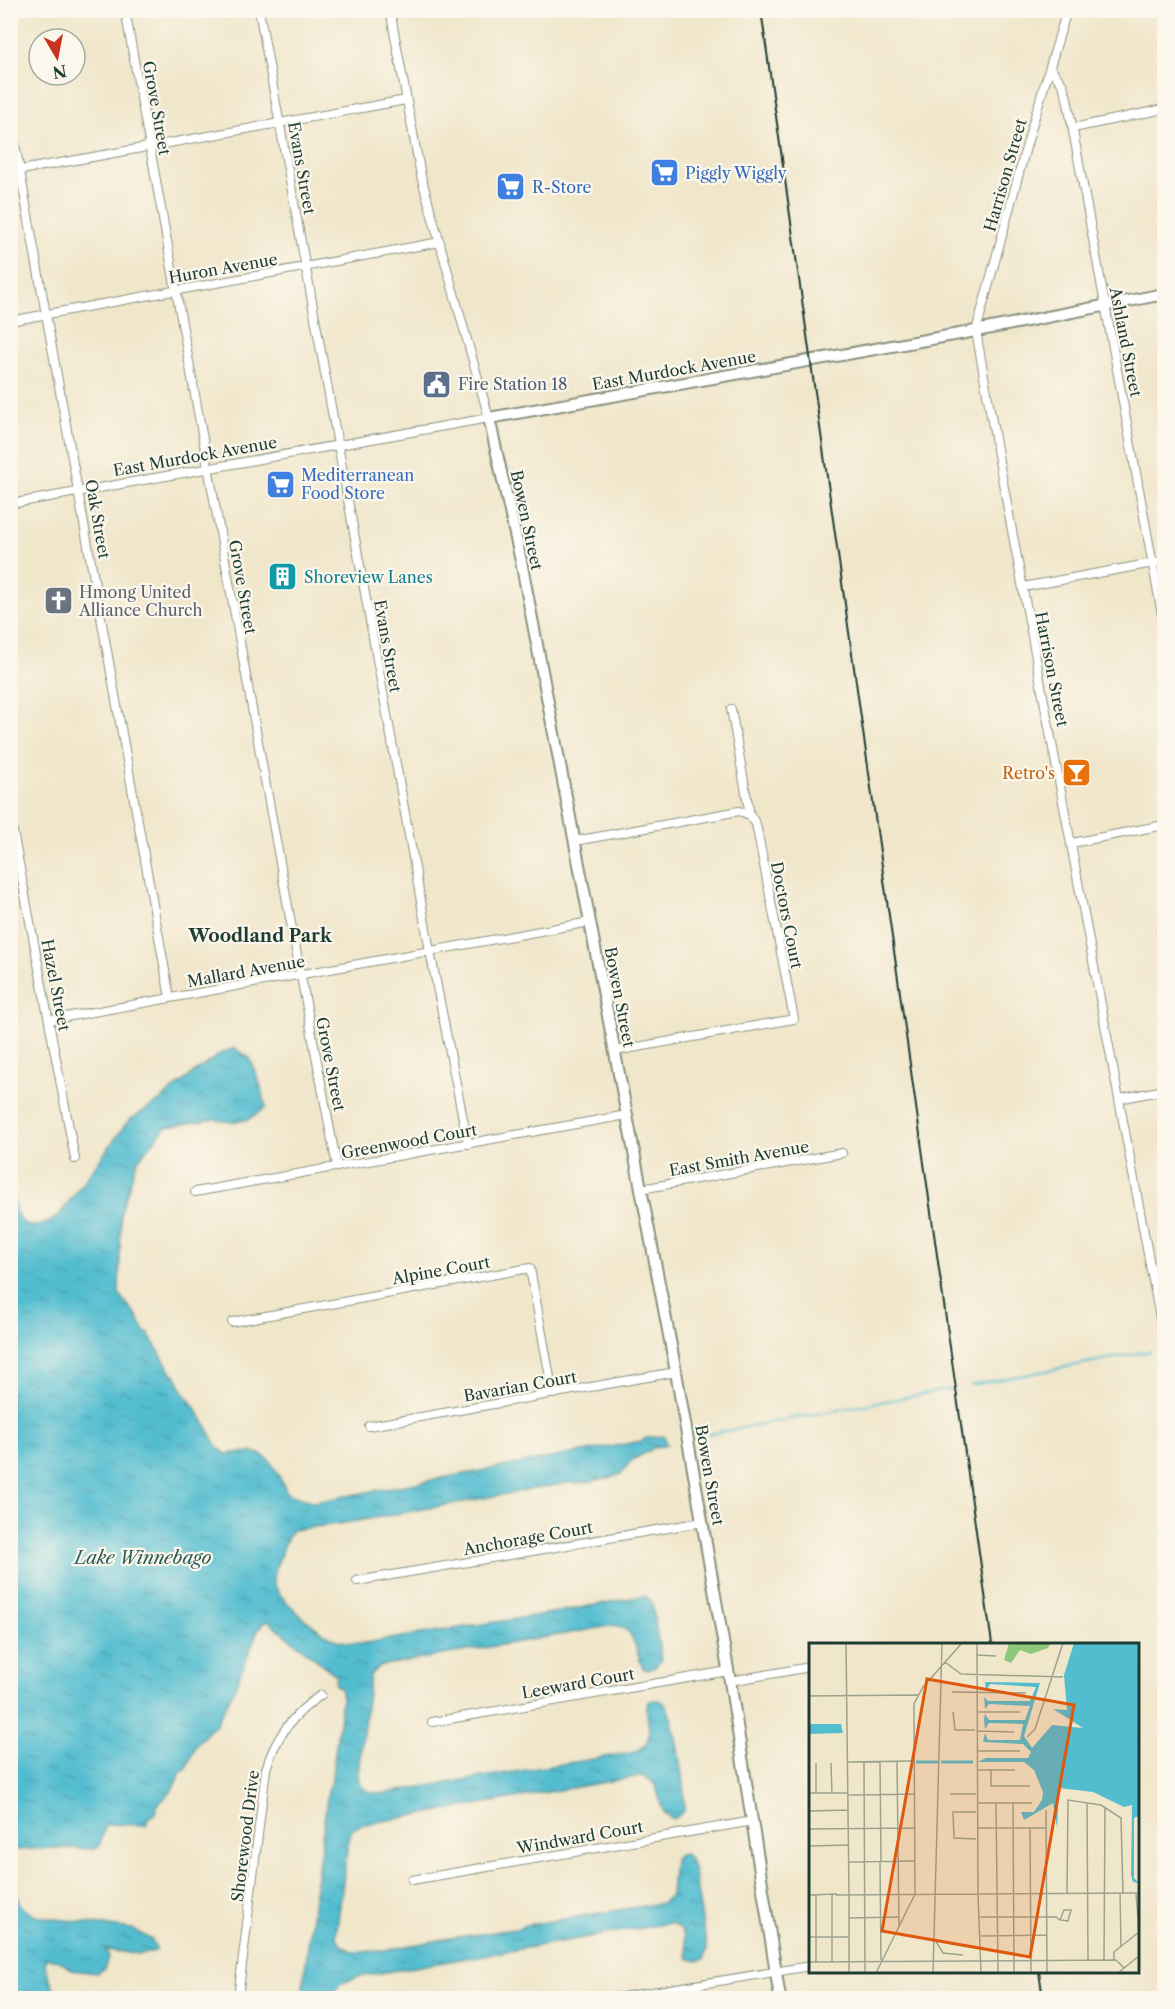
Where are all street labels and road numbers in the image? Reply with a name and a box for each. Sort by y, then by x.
street label: Grove Street [139,59,175,157]
street label: Harrison Street [979,116,1031,234]
street label: Evans Street [284,120,320,216]
street label: Huron Avenue [167,249,279,287]
street label: Ashland Street [1105,284,1147,399]
street label: East Murdock Avenue [591,346,757,394]
street label: East Murdock Avenue [112,432,278,480]
street label: Bowen Street [507,468,547,572]
street label: Oak Street [81,478,115,561]
street label: Grove Street [225,538,261,636]
street label: Evans Street [370,598,406,694]
street label: Harrison Street [1031,610,1073,729]
street label: Doctors Court [767,860,807,971]
street label: Hazel Street [37,937,75,1033]
street label: Bowen Street [600,945,640,1049]
street label: Mallard Avenue [186,951,306,991]
street label: Grove Street [312,1015,350,1113]
street label: Greenwood Court [339,1119,479,1163]
street label: East Smith Avenue [667,1136,811,1180]
street label: Alpine Court [390,1251,492,1289]
street label: Bavarian Court [462,1366,578,1406]
street label: Bowen Street [691,1423,729,1527]
street label: Anchorage Court [461,1517,595,1559]
street label: Leeward Court [520,1663,636,1703]
street label: Shorewood Drive [227,1769,263,1903]
street label: Windward Court [514,1816,645,1858]

